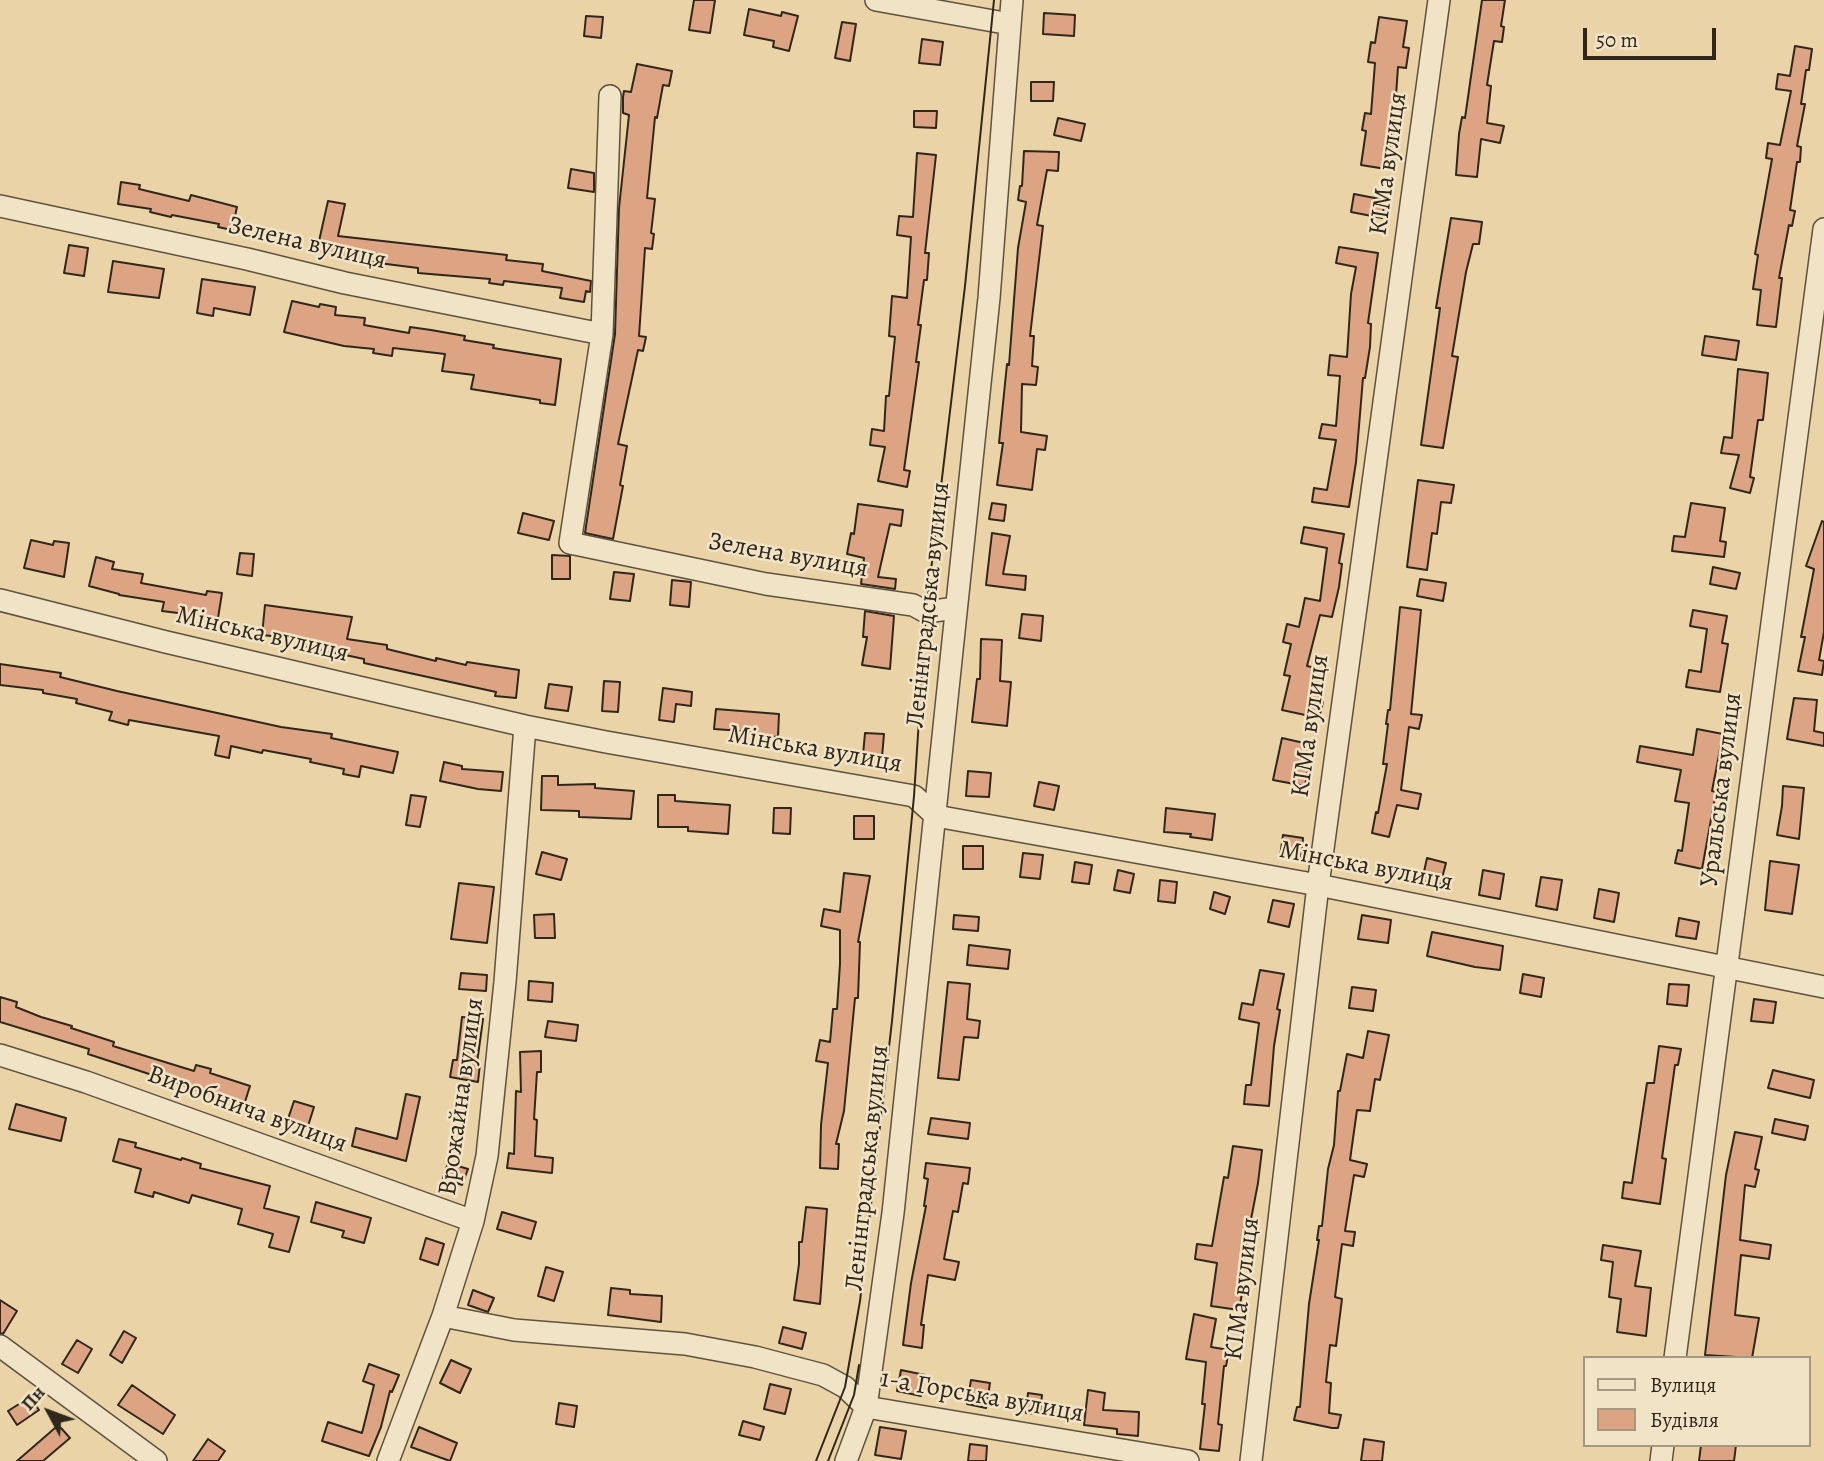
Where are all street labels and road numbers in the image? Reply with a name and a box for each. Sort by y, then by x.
street label: КІМа вулиця [1364,90,1414,238]
street label: Зелена вулиця [225,211,389,277]
street label: Ленінградська вулиця [901,480,957,730]
street label: Зелена вулиця [706,527,870,585]
street label: Мінська вулиця [173,600,351,670]
street label: КІМа вулиця [1286,652,1336,800]
street label: Уральська вулиця [1695,691,1749,889]
street label: Мінська вулиця [726,719,904,781]
street label: Мінська вулиця [1277,835,1455,899]
street label: Врожайна вулиця [433,996,491,1198]
street label: Ленінградська вулиця [840,1043,896,1293]
street label: Виробнича вулиця [143,1059,351,1161]
street label: КІМа вулиця [1219,1216,1267,1362]
street label: 1-а Горська вулиця [878,1364,1086,1430]

